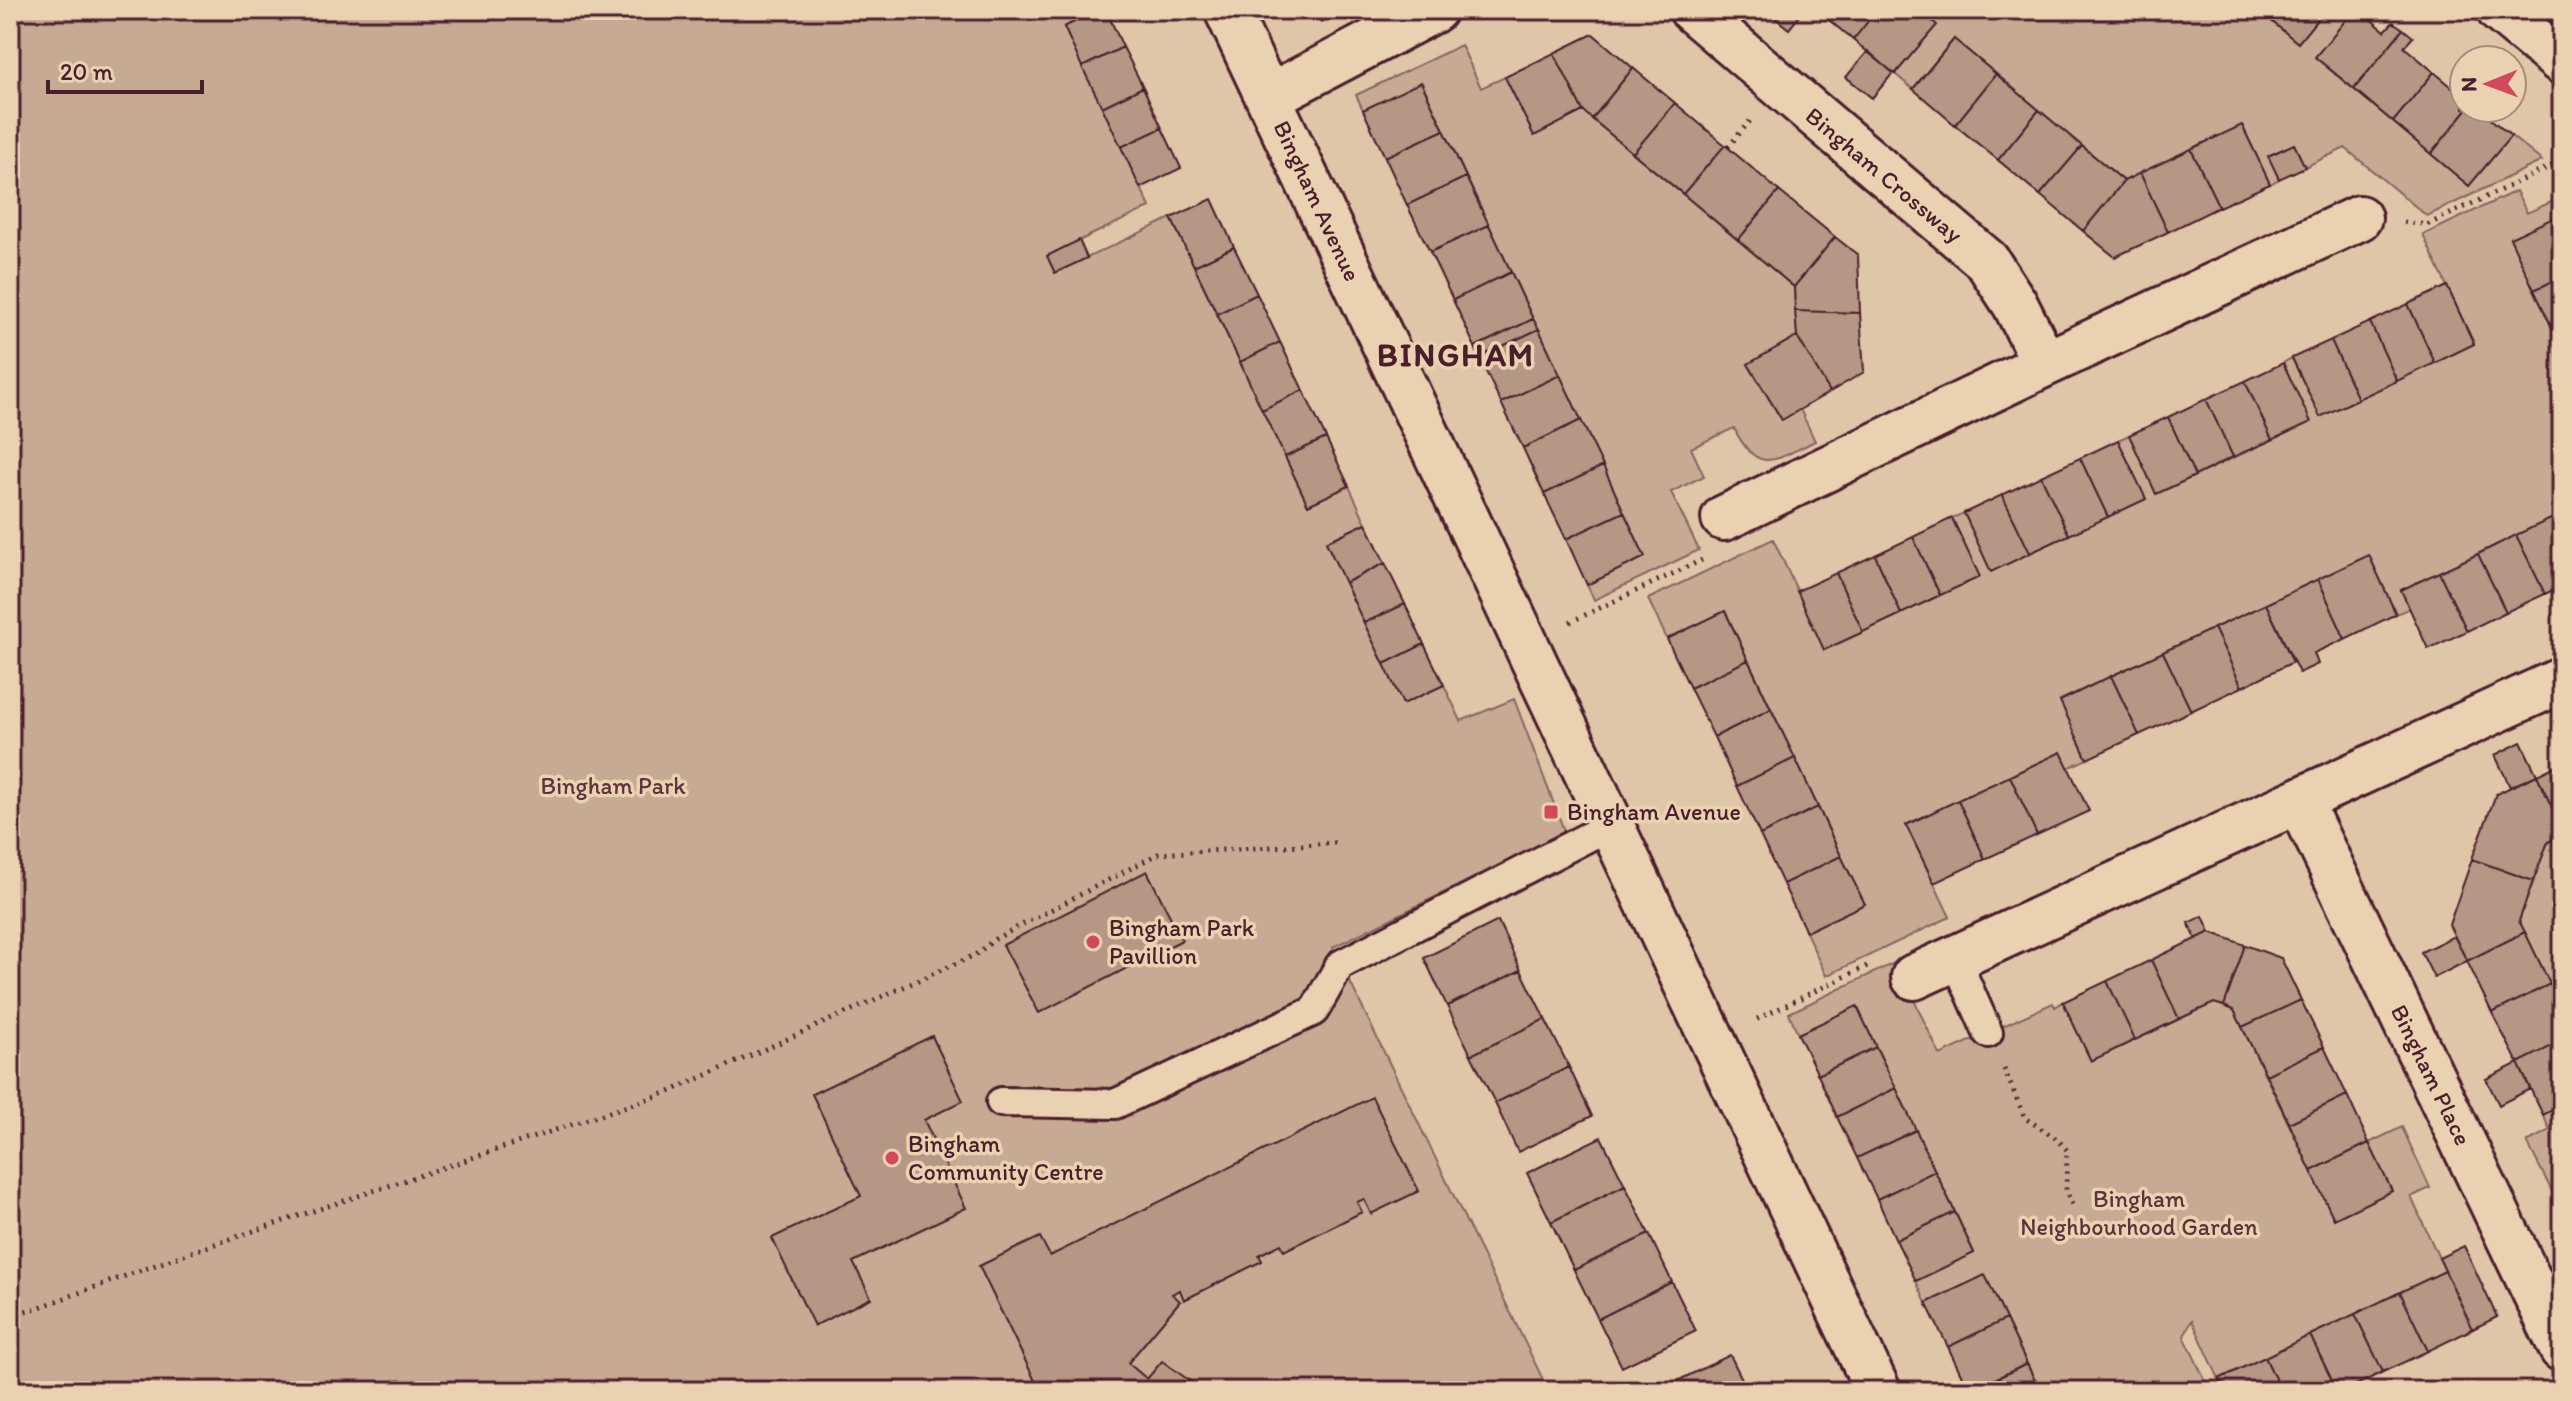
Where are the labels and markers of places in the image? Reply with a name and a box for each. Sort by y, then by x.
place label: Bingham Avenue [1567,797,1741,826]
marker: Bingham Avenue [1542,803,1560,821]
place label: Bingham Park Pavillion [1109,913,1255,970]
marker: Bingham Park Pavillion [1084,933,1102,951]
place label: Bingham Community Centre [908,1129,1104,1186]
marker: Bingham Community Centre [883,1149,901,1167]

